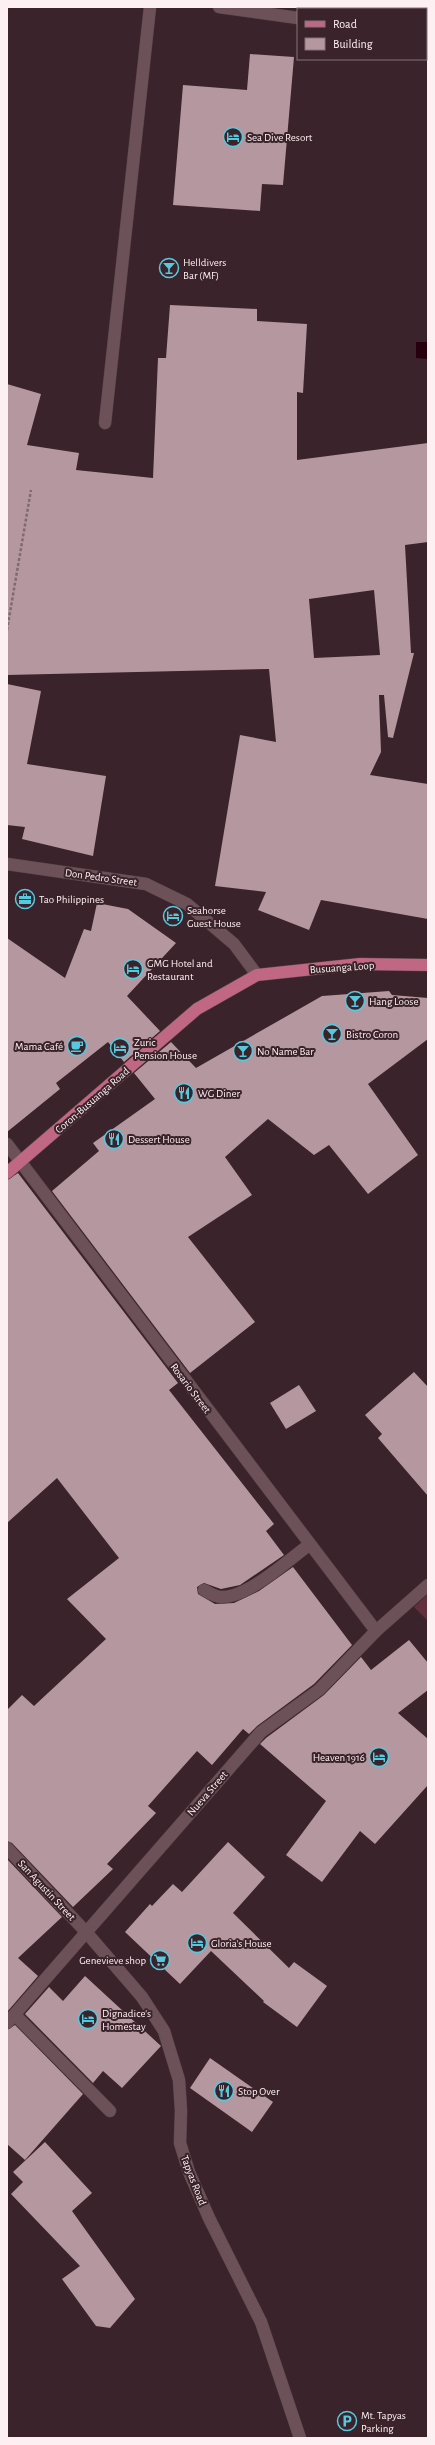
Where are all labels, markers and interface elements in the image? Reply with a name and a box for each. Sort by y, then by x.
legend [297,8,427,60]
text: Road [333,18,357,30]
text: Building [333,38,373,50]
hotel icon: Sea Dive Resort [222,126,244,148]
place label: Sea Dive Resort [247,132,313,143]
bar icon: Helldivers Bar (MF) [158,257,180,279]
place label: Helldivers Bar (MF) [183,257,226,281]
street label: Don Pedro Street [64,867,138,888]
office icon: Tao Philippines [14,888,36,910]
place label: Tao Philippines [39,894,104,905]
hotel icon: Seahorse Guest House [162,905,184,927]
place label: Seahorse Guest House [187,905,241,929]
hotel icon: GMG Hotel and Restaurant [122,958,144,980]
place label: GMG Hotel and Restaurant [147,958,213,982]
street label: Busuanga Loop [309,960,375,975]
bar icon: Hang Loose [344,990,366,1012]
place label: Hang Loose [369,996,419,1007]
bar icon: Bistro Coron [321,1023,343,1045]
place label: Bistro Coron [346,1029,398,1040]
cafe icon: Mama Café [66,1035,88,1057]
hotel icon: Zuric Pension House [109,1037,131,1059]
place label: Zuric Pension House [134,1037,197,1061]
bar icon: No Name Bar [232,1040,254,1062]
place label: Mama Café [15,1041,63,1052]
place label: No Name Bar [257,1046,314,1057]
street label: Coron-Busuanga Road [53,1065,132,1135]
restaurant icon: WG Diner [173,1082,195,1104]
place label: WG Diner [198,1088,241,1099]
restaurant icon: Dessert House [103,1128,125,1150]
place label: Dessert House [128,1134,190,1145]
street label: Rosario Street [168,1361,213,1416]
hotel icon: Heaven 1916 [368,1746,390,1768]
place label: Heaven 1916 [313,1752,365,1763]
street label: Nueva Street [185,1768,230,1818]
street label: San Agustin Street [16,1858,78,1923]
hotel icon: Gloria's House [186,1932,208,1954]
place label: Gloria's House [211,1938,272,1949]
supermarket icon: Genevieve shop [149,1949,171,1971]
place label: Genevieve shop [79,1955,146,1966]
hotel icon: Dignadice's Homestay [77,2008,99,2030]
place label: Dignadice's Homestay [102,2008,151,2032]
restaurant icon: Stop Over [213,2080,235,2102]
place label: Stop Over [238,2086,280,2097]
street label: Tapyas Road [179,2154,208,2207]
parking icon: Mt. Tapyas Parking [336,2410,358,2432]
place label: Mt. Tapyas Parking [361,2410,406,2434]

